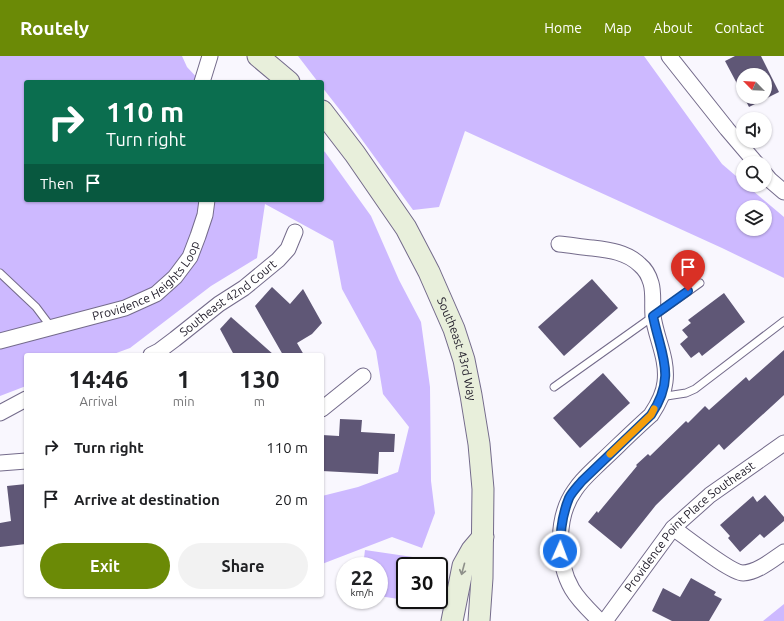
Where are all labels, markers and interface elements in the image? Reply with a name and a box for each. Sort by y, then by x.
text: Routely [20,17,89,39]
text: Home [544,20,582,36]
text: Map [604,20,632,36]
text: About [654,20,693,36]
text: Contact [715,20,764,36]
north arrow [736,68,772,104]
map controls [736,68,772,236]
icon: right [40,96,92,148]
text: 110 m [106,96,184,127]
button: sound [736,112,772,148]
text: Turn right [106,129,186,149]
button: search [736,156,772,192]
icon: arrive [82,172,104,194]
text: Then [40,175,74,192]
button: layers [736,200,772,236]
street label: Providence Heights Loop [91,239,201,322]
pin [671,250,705,291]
icon: arrive [677,256,699,278]
street label: Southeast 42nd Court [177,257,279,339]
street label: Southeast 43rd Way [435,295,479,402]
text: 14:46 [68,366,128,393]
text: 1 [177,366,190,393]
text: 130 [239,366,280,393]
text: Arrival [79,394,117,408]
text: min [173,394,195,408]
text: m [254,394,265,408]
icon: right [40,436,62,458]
text: Turn right [74,439,144,456]
text: 110 m [266,439,308,456]
street label: Providence Point Place Southeast [622,458,757,594]
icon: arrive [40,488,62,510]
text: Arrive at destination [74,491,220,508]
text: 20 m [275,491,308,508]
position arrow [539,530,581,572]
button: Exit [40,543,170,589]
button: Share [178,543,308,589]
speed limit sign: 30 [396,557,448,609]
one-way arrow [459,563,466,576]
text: 22 [351,566,373,589]
text: km/h [350,587,374,598]

